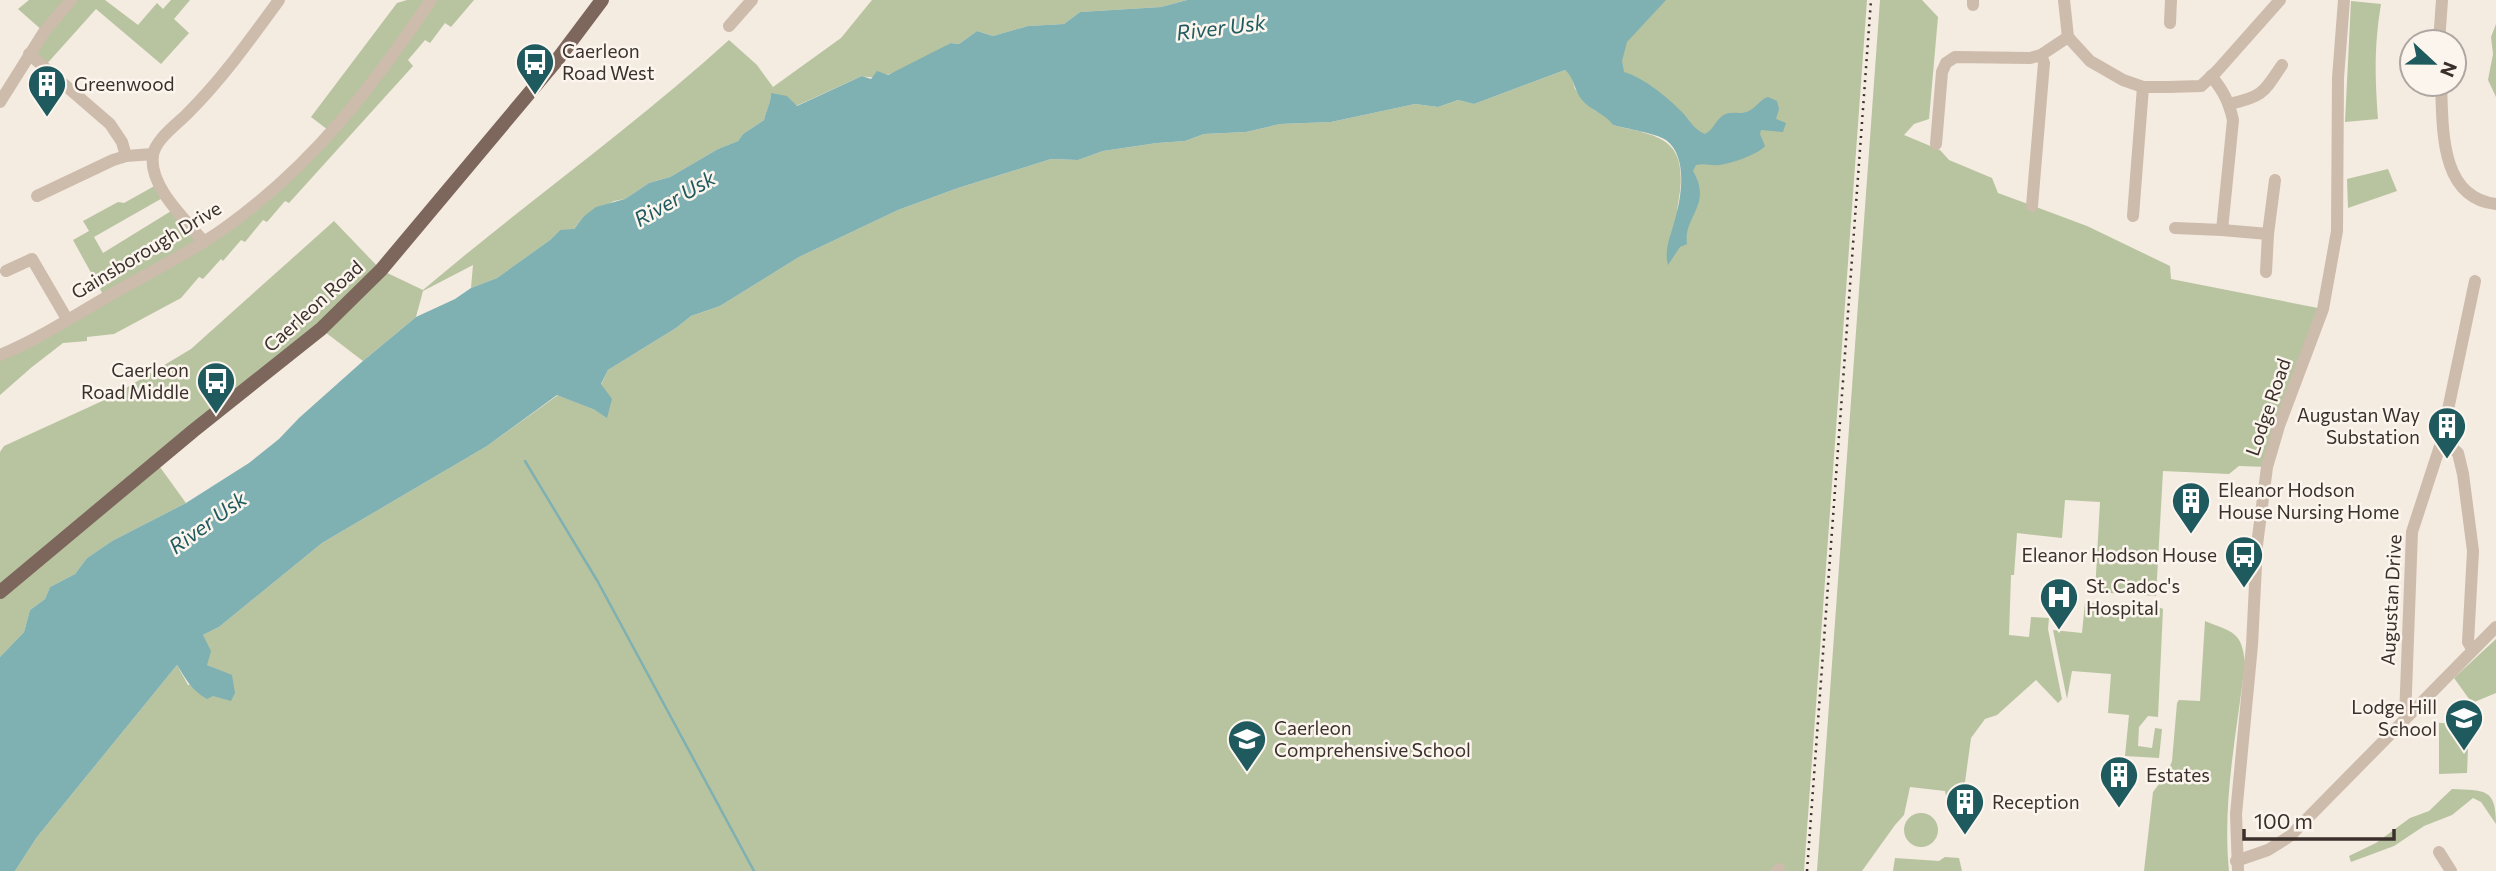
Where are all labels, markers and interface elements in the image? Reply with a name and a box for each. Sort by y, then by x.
water label: River Usk [1175,9,1268,44]
north arrow [2398,28,2468,98]
place label: Caerleon Road West [562,39,655,84]
bus stop icon: Caerleon Road West [514,41,556,96]
text: N [2436,59,2463,80]
building icon: Greenwood [26,63,68,118]
place label: Greenwood [74,72,174,95]
water label: River Usk [629,164,720,231]
street label: Gainsborough Drive [67,196,225,303]
street label: Caerleon Road [258,255,367,356]
street label: Lodge Road [2240,355,2295,458]
place label: Caerleon Road Middle [81,358,189,403]
bus stop icon: Caerleon Road Middle [195,360,237,415]
place label: Augustan Way Substation [2297,403,2420,448]
building icon: Augustan Way Substation [2426,405,2468,460]
place label: Eleanor Hodson House Nursing Home [2218,478,2399,523]
building icon: Eleanor Hodson House Nursing Home [2170,480,2212,535]
water label: River Usk [163,485,251,558]
bus stop icon: Eleanor Hodson House [2223,534,2265,589]
street label: Augustan Drive [2376,534,2405,666]
place label: Eleanor Hodson House [2022,543,2217,566]
place label: St. Cadoc's Hospital [2086,574,2180,619]
hospital icon: St. Cadoc's Hospital [2038,576,2080,631]
place label: Lodge Hill School [2351,695,2437,740]
school or university icon: Lodge Hill School [2443,697,2485,752]
place label: Caerleon Comprehensive School [1274,716,1471,761]
school or university icon: Caerleon Comprehensive School [1226,718,1268,773]
building icon: Estates [2098,754,2140,809]
place label: Estates [2146,763,2210,786]
building icon: Reception [1944,781,1986,836]
place label: Reception [1992,790,2080,813]
scale bar [2244,798,2394,842]
text: 100 m [2254,808,2313,833]

